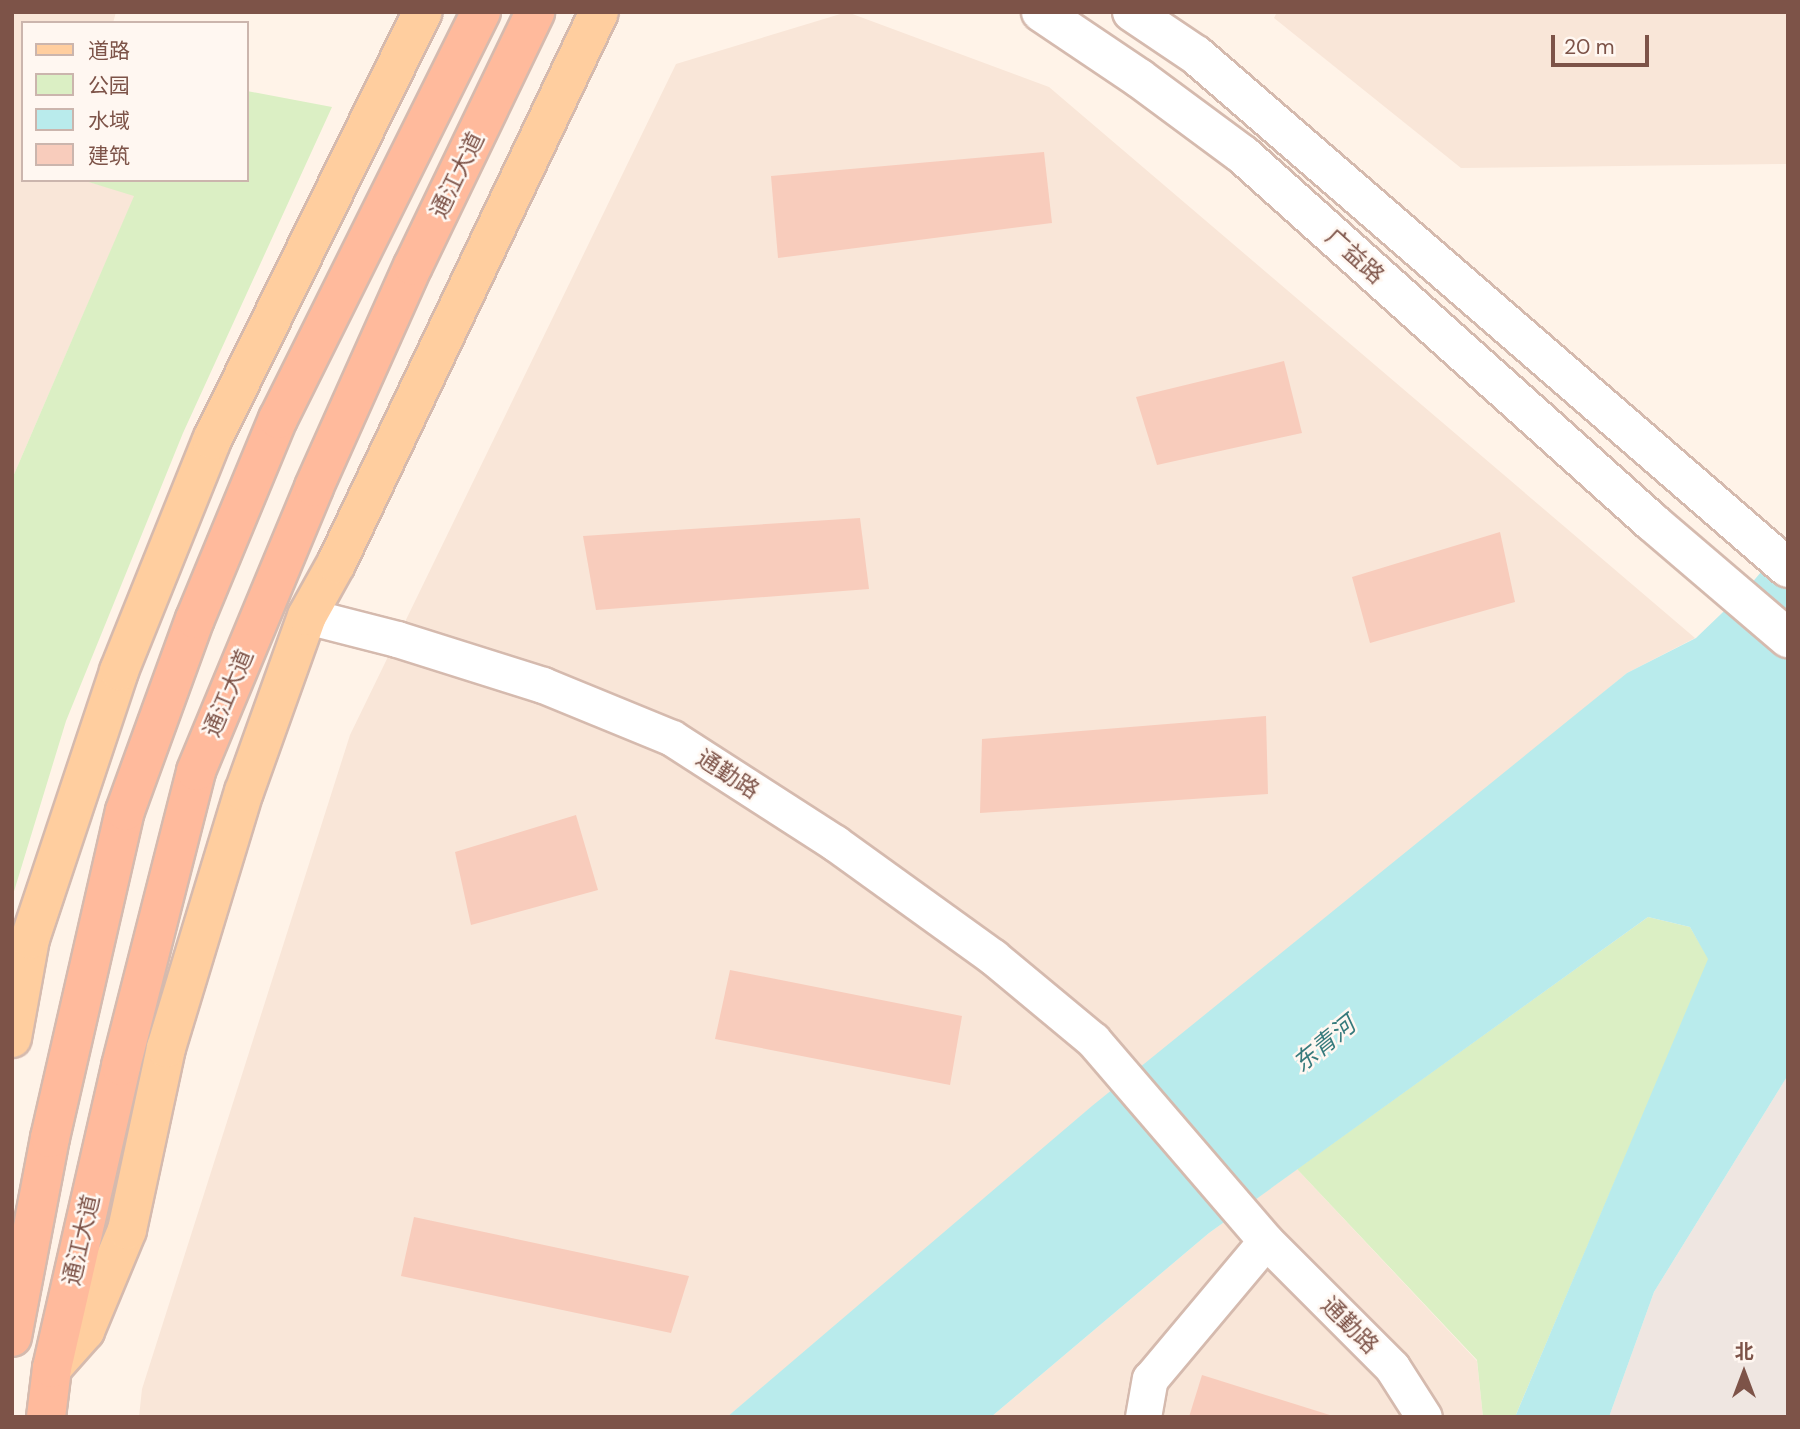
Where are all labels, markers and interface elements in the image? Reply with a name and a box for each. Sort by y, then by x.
legend [21,21,248,182]
scale bar [1555,21,1653,65]
text: 20 m [1564,33,1615,61]
text: 道路 [88,37,130,65]
text: 公园 [88,72,130,100]
text: 水域 [88,107,130,135]
street label: 通江大道 [424,128,490,222]
text: 建筑 [88,142,130,170]
street label: 广益路 [1320,223,1390,289]
street label: 通江大道 [197,645,259,741]
street label: 通勤路 [692,744,764,804]
water label: 东青河 [1287,1010,1361,1078]
street label: 通江大道 [57,1192,105,1288]
street label: 通勤路 [1316,1291,1384,1359]
north arrow [1709,1338,1779,1408]
text: 北 [1734,1339,1754,1364]

